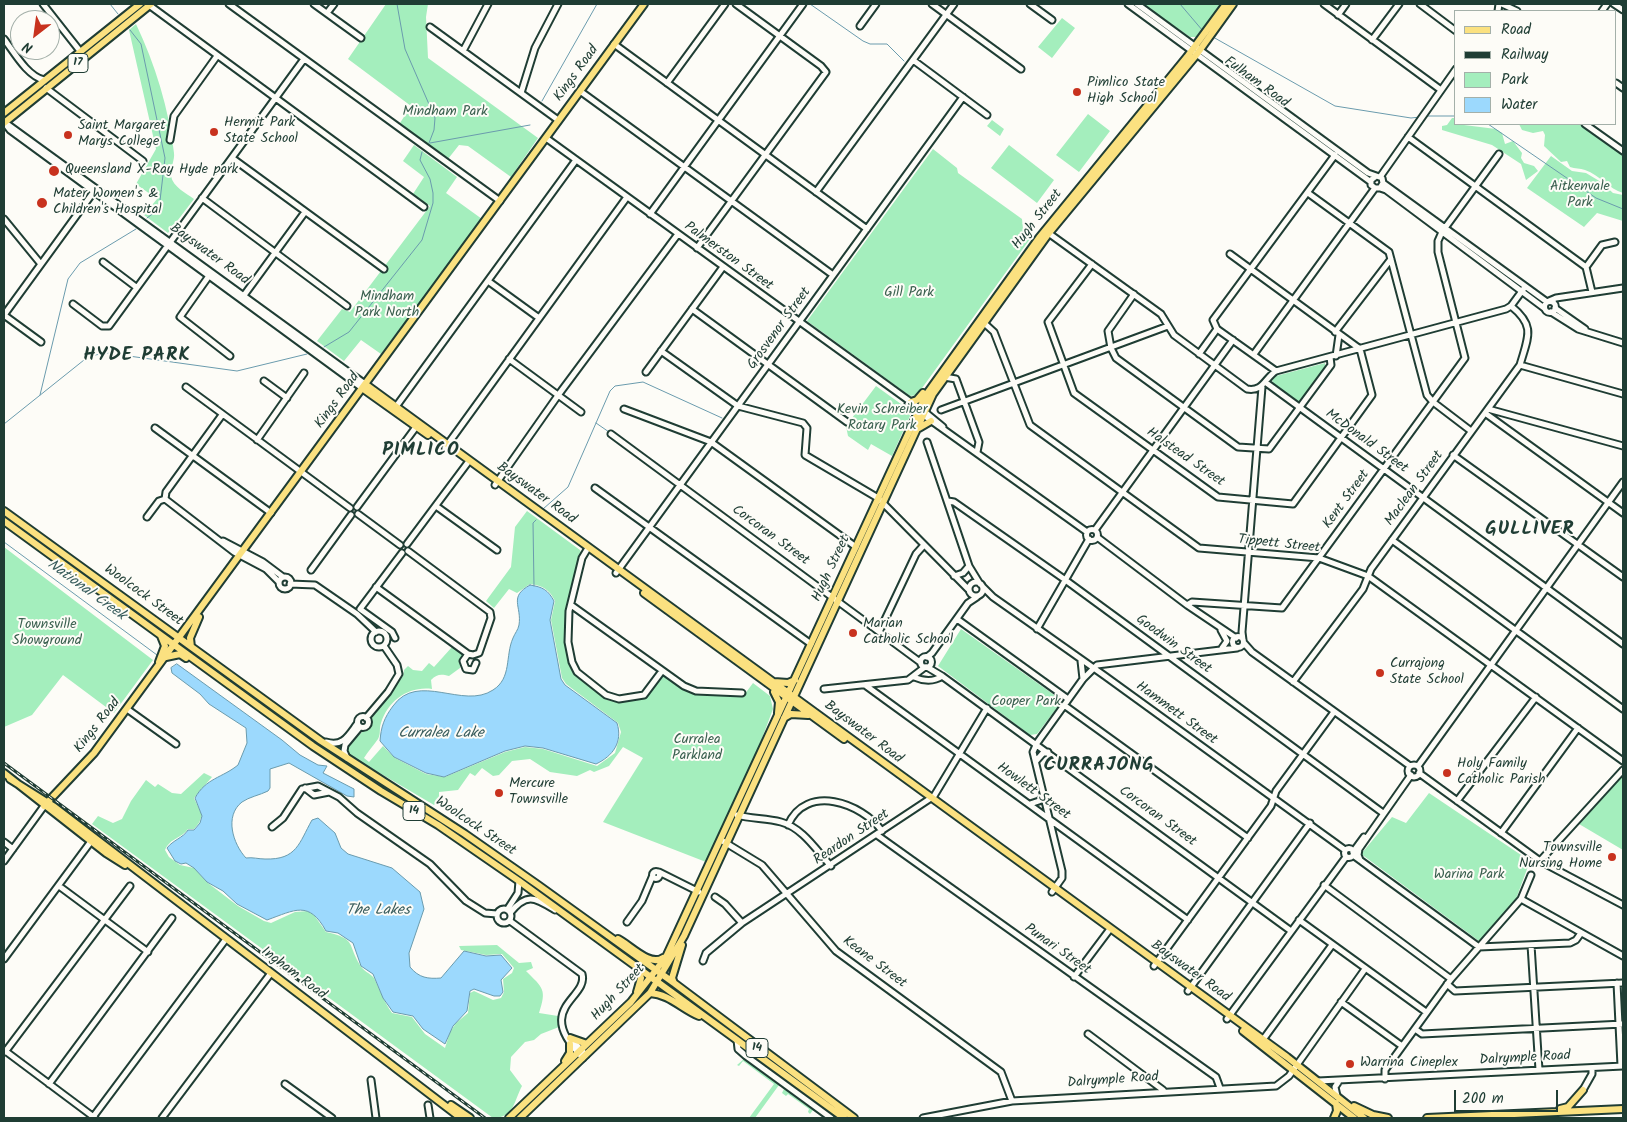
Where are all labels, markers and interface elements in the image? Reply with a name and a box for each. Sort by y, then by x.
north arrow [10,10,60,60]
legend [1454,10,1617,125]
text: Road [1501,18,1531,42]
text: N [19,35,37,59]
street label: Kings Road [551,43,603,105]
text: Railway [1501,43,1548,67]
road number: 17 [68,54,88,72]
street label: Fulham Road [1220,54,1292,112]
text: Park [1501,68,1528,92]
place label: Pimlico State High School [1087,76,1165,108]
marker: Pimlico State High School [1071,86,1083,98]
text: Water [1501,93,1537,117]
park label: Mindham Park [402,105,488,121]
place label: Hermit Park State School [224,116,298,148]
place label: Saint Margaret Marys College [78,119,166,152]
marker: Hermit Park State School [208,126,220,138]
marker: Saint Margaret Marys College [62,129,74,141]
place label: Queensland X-Ray Hyde park [65,163,238,179]
marker: Queensland X-Ray Hyde park [47,164,61,178]
park label: Aitkenvale Park [1550,180,1610,212]
place label: Mater Women's & Children's Hospital [53,187,162,220]
street label: Hugh Street [1009,187,1067,253]
marker: Mater Women's & Children's Hospital [35,196,49,210]
street label: Palmerston Street [680,219,776,295]
street label: Bayswater Road [166,221,252,289]
street label: Grosvenor Street [745,285,815,373]
park label: Gill Park [884,286,934,302]
park label: Mindham Park North [355,290,419,322]
district label: HYDE PARK [82,346,192,368]
street label: Kings Road [312,370,364,432]
park label: Kevin Schreiber Rotary Park [837,403,927,436]
street label: McDonald Street [1321,406,1411,478]
street label: Halstead Street [1143,425,1227,491]
district label: PIMLICO [381,441,461,463]
street label: Maclean Street [1382,448,1448,530]
street label: Bayswater Road [493,460,579,528]
street label: Kent Street [1320,467,1374,533]
street label: Corcoran Street [728,502,812,570]
district label: GULLIVER [1484,520,1576,542]
street label: Tippett Street [1237,532,1321,558]
street label: Hugh Street [809,533,855,605]
water label: National Creek [43,557,129,625]
street label: Woolcock Street [100,562,186,630]
street label: Goodwin Street [1132,612,1214,678]
place label: Marian Catholic School [863,617,953,650]
park label: Townsville Showground [12,618,82,650]
marker: Marian Catholic School [847,627,859,639]
place label: Currajong State School [1390,657,1464,690]
marker: Currajong State School [1374,667,1386,679]
street label: Hammett Street [1132,679,1220,749]
street label: Kings Road [71,695,125,757]
park label: Cooper Park [991,695,1061,711]
street label: Bayswater Road [820,698,906,768]
water label: Curralea Lake [398,725,484,743]
park label: Curralea Parkland [672,733,722,766]
district label: CURRAJONG [1042,756,1156,778]
place label: Holy Family Catholic Parish [1457,757,1545,790]
street label: Howlett Street [993,760,1073,824]
marker: Holy Family Catholic Parish [1441,767,1453,779]
place label: Mercure Townsville [509,777,568,810]
street label: Corcoran Street [1115,783,1199,851]
marker: Mercure Townsville [493,787,505,799]
street label: Woolcock Street [432,794,518,860]
road number: 14 [403,801,425,820]
street label: Reardon Street [811,807,893,869]
place label: Townsville Nursing Home [1519,841,1602,874]
marker: Townsville Nursing Home [1606,851,1618,863]
park label: Warina Park [1434,868,1504,884]
water label: The Lakes [346,902,410,920]
street label: Punari Street [1020,921,1094,979]
street label: Keane Street [839,933,909,993]
street label: Bayswater Road [1147,938,1233,1006]
street label: Ingham Road [257,944,329,1004]
street label: Hugh Street [589,961,649,1025]
road number: 14 [746,1038,768,1058]
street label: Dalrymple Road [1479,1048,1571,1070]
place label: Warrina Cineplex [1360,1056,1458,1072]
marker: Warrina Cineplex [1344,1058,1356,1070]
street label: Dalrymple Road [1067,1069,1159,1093]
scale bar [1457,1080,1561,1112]
text: 200 m [1462,1087,1504,1111]

